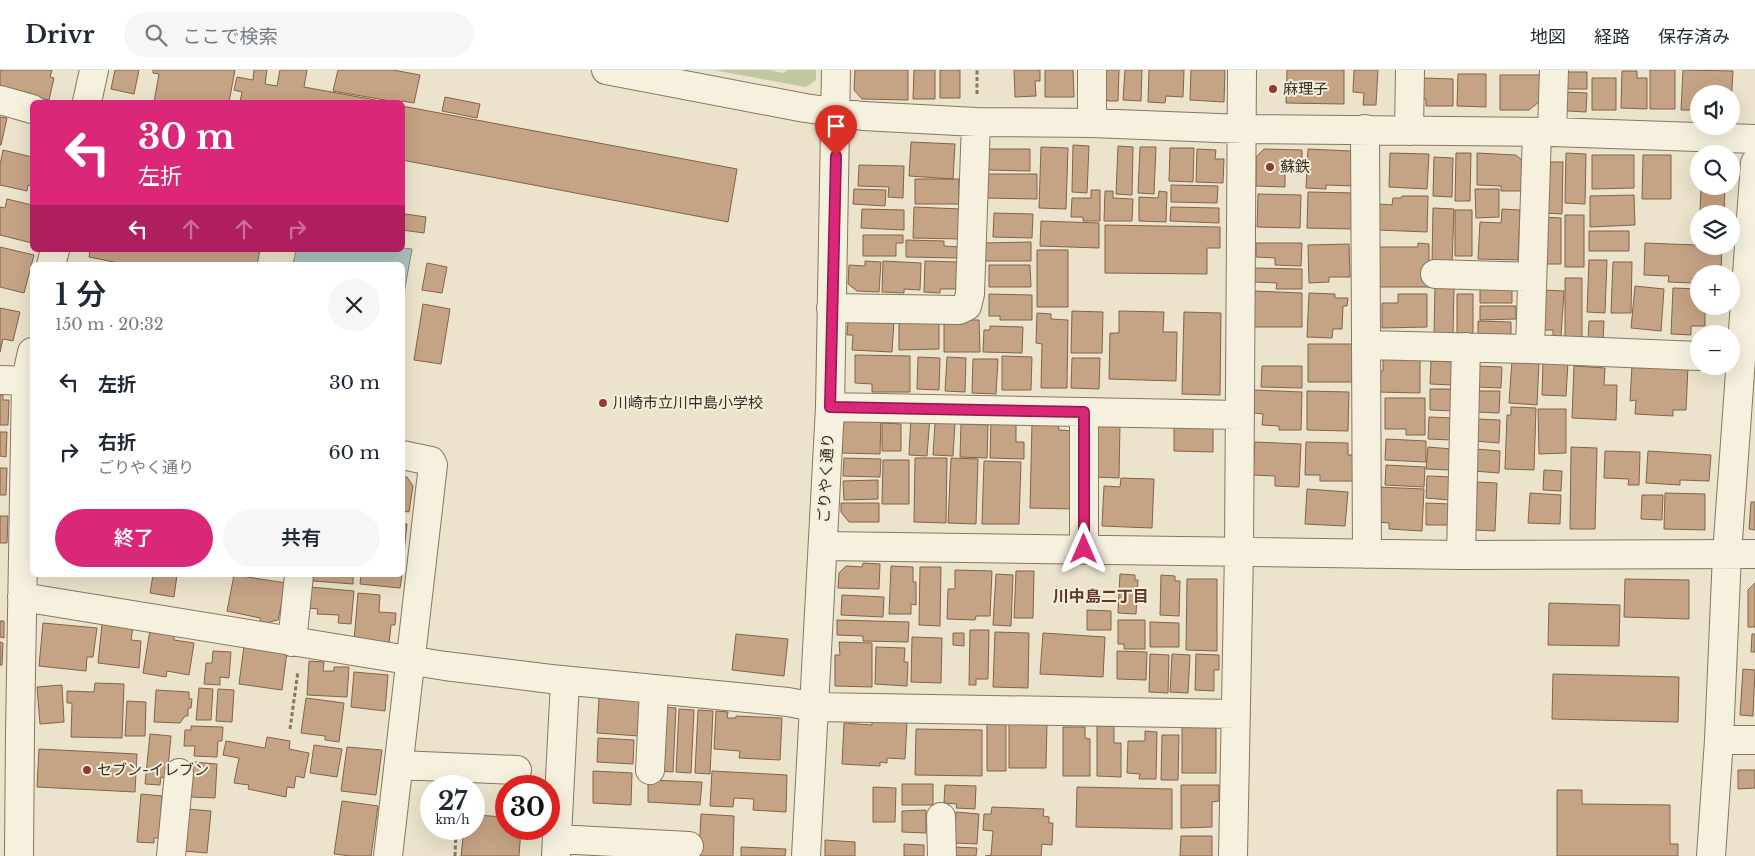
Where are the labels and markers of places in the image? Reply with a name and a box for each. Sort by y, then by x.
place label: 麻理子 [1283,79,1328,98]
marker: 麻理子 [1267,83,1279,95]
pin [815,105,857,156]
place label: 蘇鉄 [1280,157,1310,176]
marker: 蘇鉄 [1264,161,1276,173]
place label: 川崎市立川中島小学校 [613,393,763,412]
marker: 川崎市立川中島小学校 [597,397,609,409]
place label: セブン-イレブン [97,760,209,779]
marker: セブン-イレブン [81,764,93,776]

